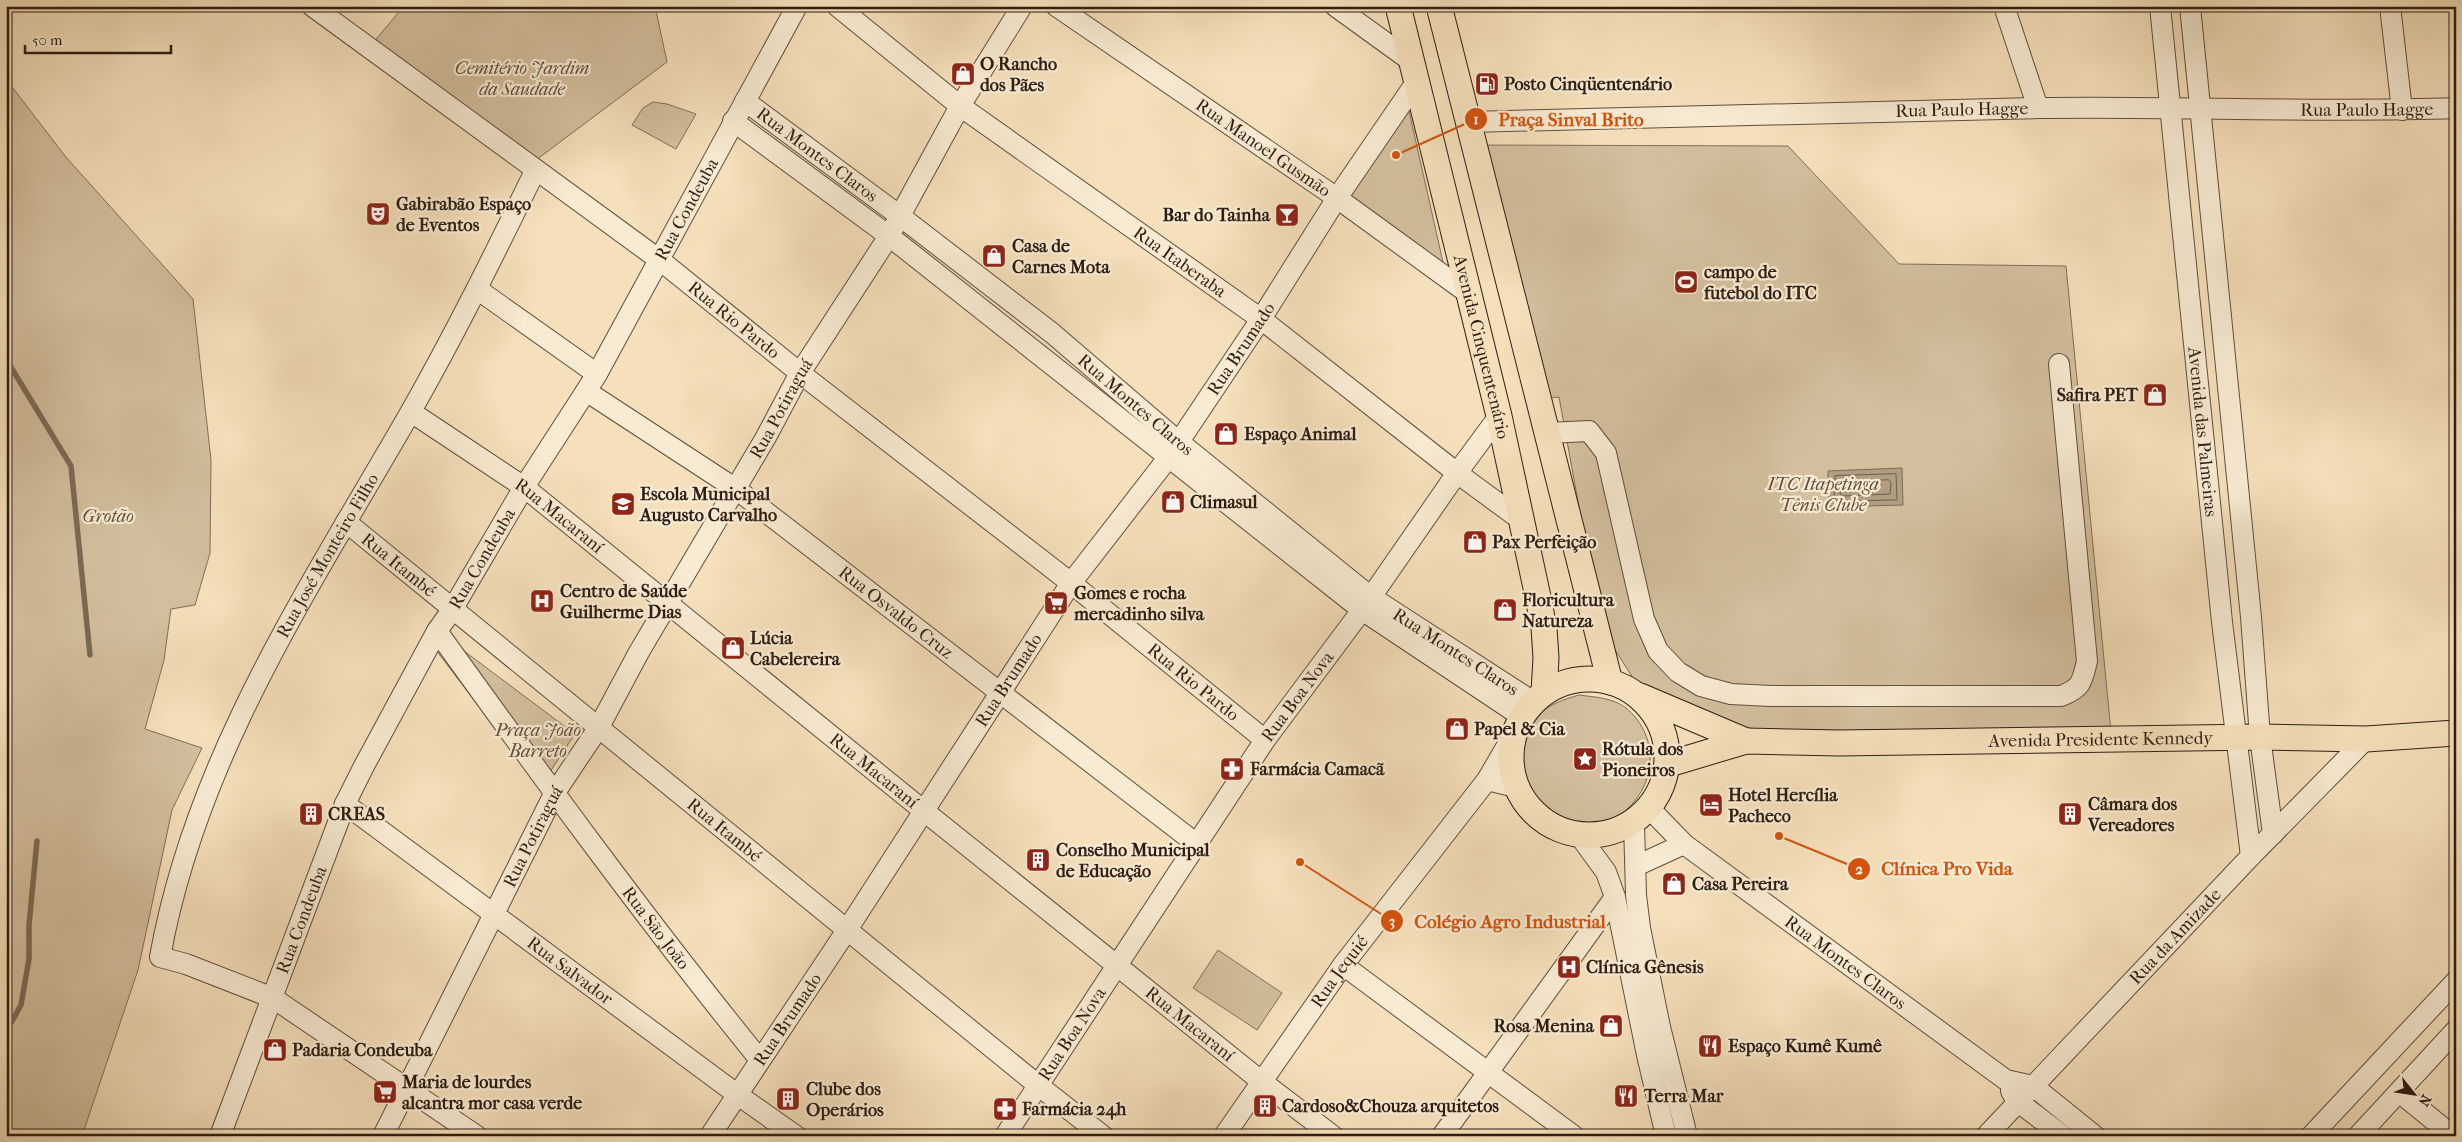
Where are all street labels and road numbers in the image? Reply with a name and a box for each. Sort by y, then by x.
street label: Rua Manoel Gusmão [1192,94,1335,201]
street label: Rua Paulo Hagge [1895,98,2029,121]
street label: Rua Paulo Hagge [2300,98,2434,120]
street label: Rua Montes Claros [753,103,882,207]
street label: Rua Condeuba [650,154,723,264]
street label: Rua Itaberaba [1130,222,1231,302]
street label: Avenida Cinquentenário [1449,252,1514,441]
street label: Rua Rio Pardo [684,277,784,363]
street label: Rua Brumado [1203,298,1279,399]
street label: Avenida das Palmeiras [2184,345,2222,518]
street label: Rua Montes Claros [1074,349,1198,460]
street label: Rua Potiraguá [745,354,817,462]
street label: Rua José Monteiro Filho [272,470,383,641]
street label: Rua Macaraní [511,473,608,558]
street label: Rua Condeuba [444,504,520,613]
street label: Rua Itambé [357,528,440,602]
street label: Rua Osvaldo Cruz [834,561,957,663]
street label: Rua Montes Claros [1389,604,1523,700]
street label: Rua Brumado [971,629,1046,731]
street label: Rua Rio Pardo [1143,639,1243,725]
street label: Rua Boa Nova [1257,647,1338,746]
street label: Avenida Presidente Kennedy [1987,727,2214,751]
street label: Rua Macaraní [825,728,923,813]
street label: Rua Potiraguá [499,781,568,891]
street label: Rua Itambé [683,794,766,867]
street label: Rua Condeuba [272,863,331,977]
street label: Rua São João [618,882,694,974]
street label: Rua da Amizade [2125,884,2225,989]
street label: Rua Montes Claros [1781,911,1911,1014]
street label: Rua Jequié [1306,931,1373,1012]
street label: Rua Salvador [523,932,617,1009]
street label: Rua Brumado [749,969,826,1070]
street label: Rua Macaraní [1141,982,1239,1066]
street label: Rua Boa Nova [1034,983,1111,1085]

